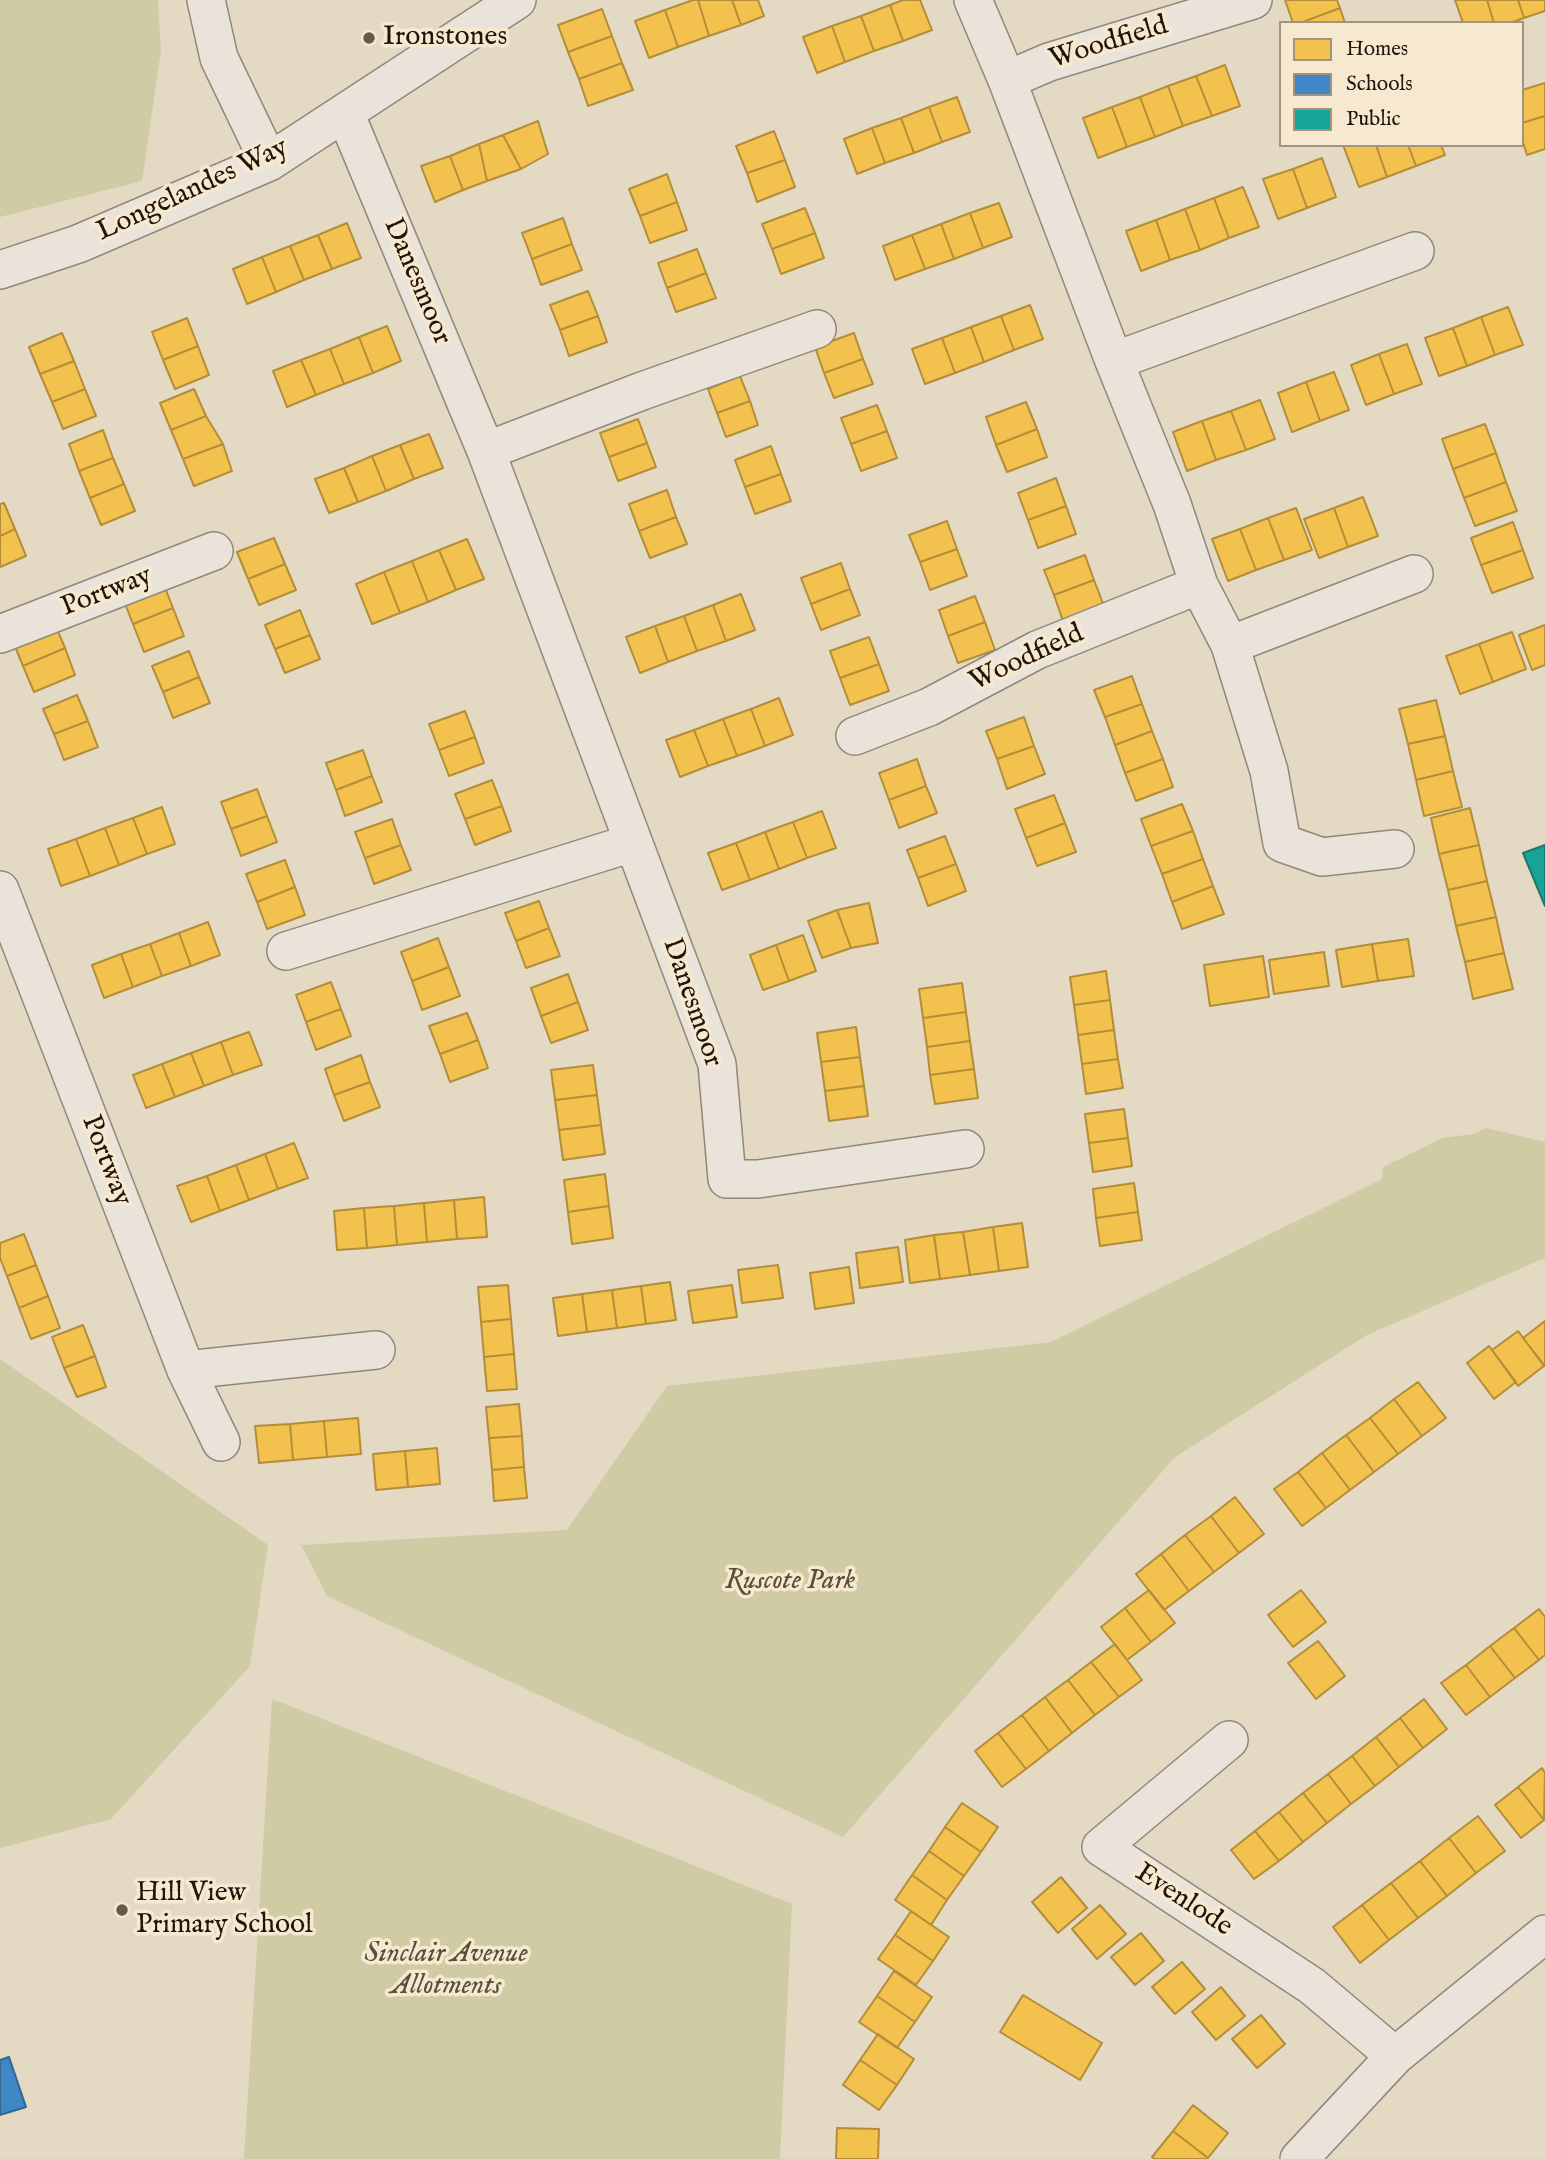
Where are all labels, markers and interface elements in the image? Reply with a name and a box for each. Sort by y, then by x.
street label: Woodfield [1046,10,1172,78]
place label: Ironstones [383,21,507,55]
legend [1279,21,1524,147]
marker: Ironstones [361,30,377,46]
text: Homes [1346,36,1408,63]
text: Schools [1346,71,1413,98]
text: Public [1346,106,1400,133]
street label: Longelandes Way [92,132,294,250]
street label: Danesmoor [374,214,458,350]
street label: Portway [57,560,157,626]
street label: Woodfield [965,618,1089,700]
street label: Danesmoor [653,934,729,1072]
street label: Portway [72,1111,138,1211]
park label: Ruscote Park [725,1565,855,1599]
street label: Evenlode [1128,1857,1238,1945]
place label: Hill View Primary School [136,1877,313,1943]
marker: Hill View Primary School [114,1902,130,1918]
park label: Sinclair Avenue Allotments [364,1938,528,2004]

